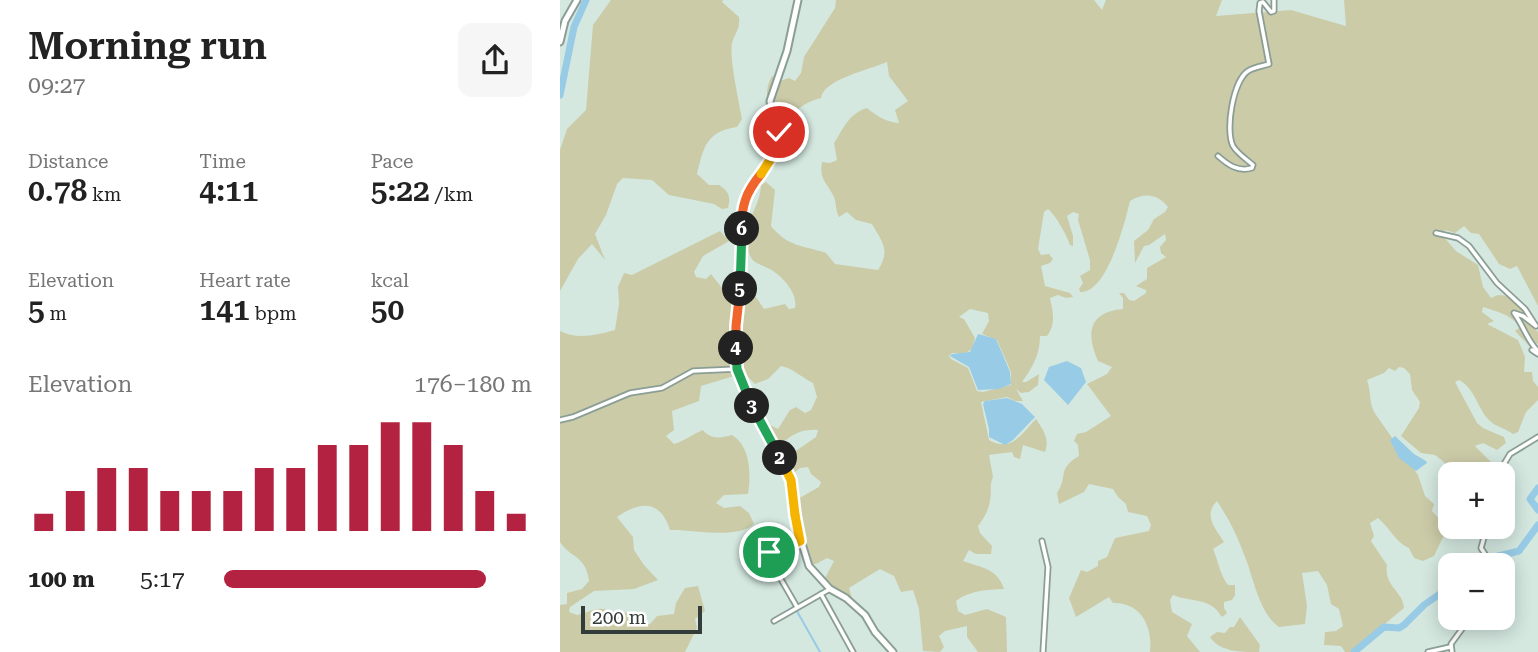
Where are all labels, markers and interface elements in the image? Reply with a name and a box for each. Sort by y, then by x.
button: share [458,23,532,97]
text: Morning run [28,24,267,68]
text: 09:27 [28,72,85,99]
pin [749,102,809,162]
icon: check [760,113,798,151]
text: Distance [28,150,108,173]
text: Time [199,150,246,173]
text: Pace [371,150,414,173]
text: 0.78 [28,173,87,208]
text: 4:11 [199,173,259,208]
text: 5:22 [371,173,430,208]
text: km [87,183,121,206]
text: /km [430,183,473,206]
pin: 6 [724,212,760,246]
text: 6 [736,217,747,240]
text: Elevation [28,269,114,292]
text: Heart rate [199,269,291,292]
text: kcal [371,269,409,292]
pin: 5 [722,272,758,306]
text: 5 [734,277,745,300]
text: 5 [28,292,45,327]
text: 141 [199,292,250,327]
text: 50 [371,292,404,327]
text: m [45,302,67,325]
text: bpm [250,302,297,325]
pin: 4 [718,330,754,366]
text: 4 [730,336,741,359]
text: Elevation [28,371,132,398]
text: 176–180 m [414,371,532,398]
pin: 3 [734,388,770,424]
text: 3 [746,394,757,417]
pin: 2 [762,440,798,476]
text: 2 [774,446,785,469]
map controls [1438,462,1515,630]
button: + [1438,462,1515,539]
pin [739,522,799,582]
icon: arrive [750,533,788,571]
button: − [1438,553,1515,630]
text: 100 m [28,566,95,593]
text: 5:17 [140,566,185,593]
scale bar [581,603,702,635]
text: 200 m [592,606,646,629]

